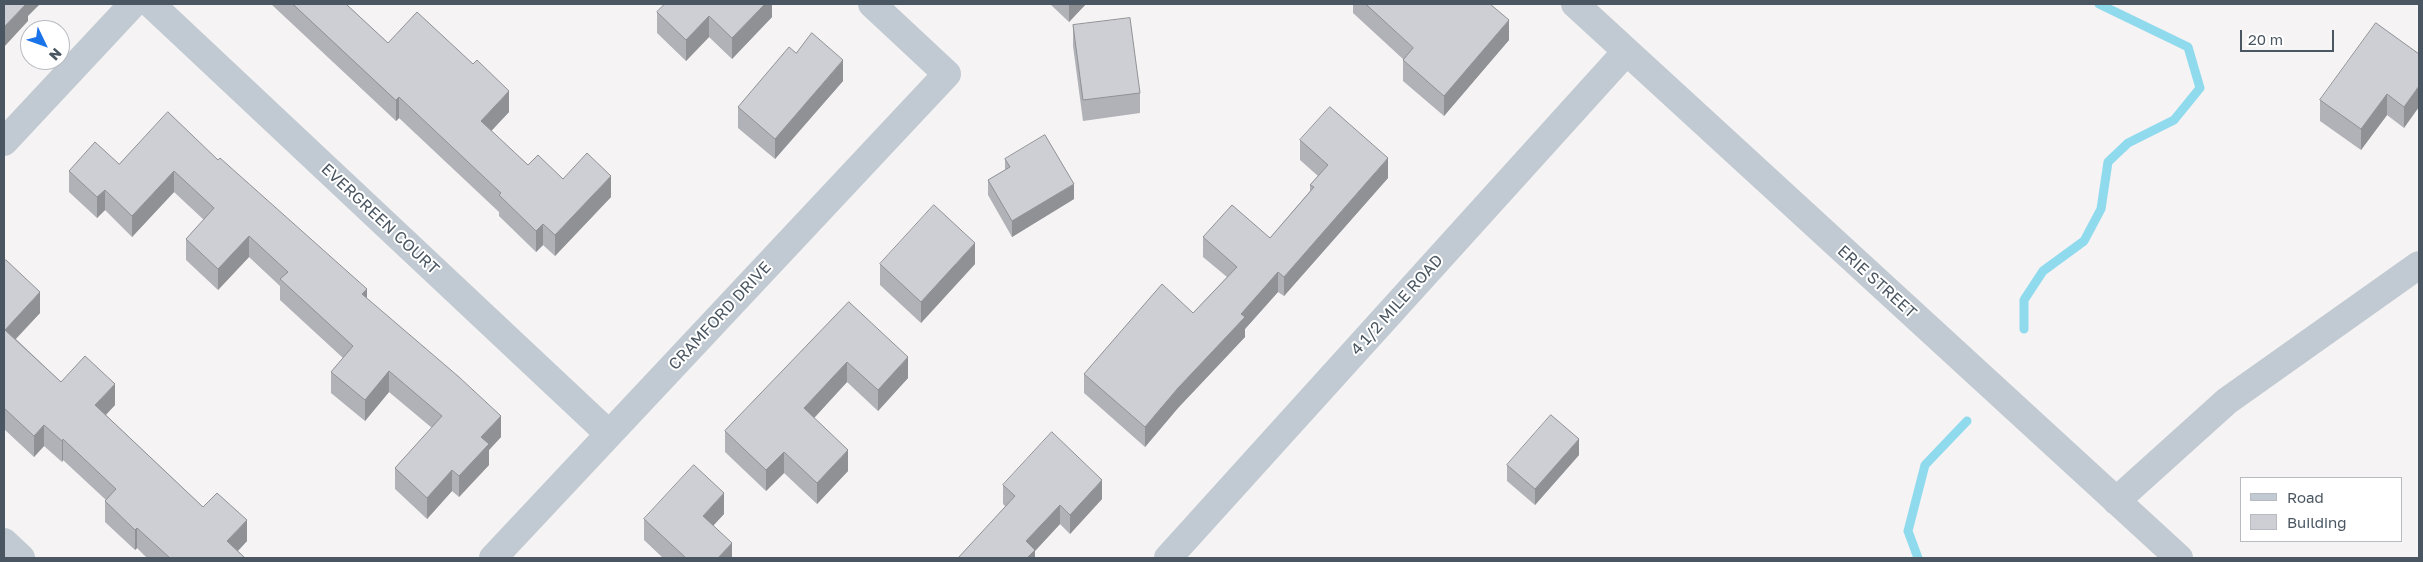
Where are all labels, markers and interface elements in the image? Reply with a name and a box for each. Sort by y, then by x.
north arrow [20,20,70,70]
scale bar [2243,20,2337,52]
text: 20 m [2248,30,2283,48]
text: N [46,45,66,64]
street label: EVERGREEN COURT [317,159,443,279]
street label: ERIE STREET [1833,241,1921,323]
street label: 4 1/2 MILE ROAD [1347,251,1447,359]
street label: CRAMFORD DRIVE [665,258,775,374]
legend [2240,477,2403,542]
text: Road [2287,488,2324,506]
text: Building [2287,513,2347,531]

